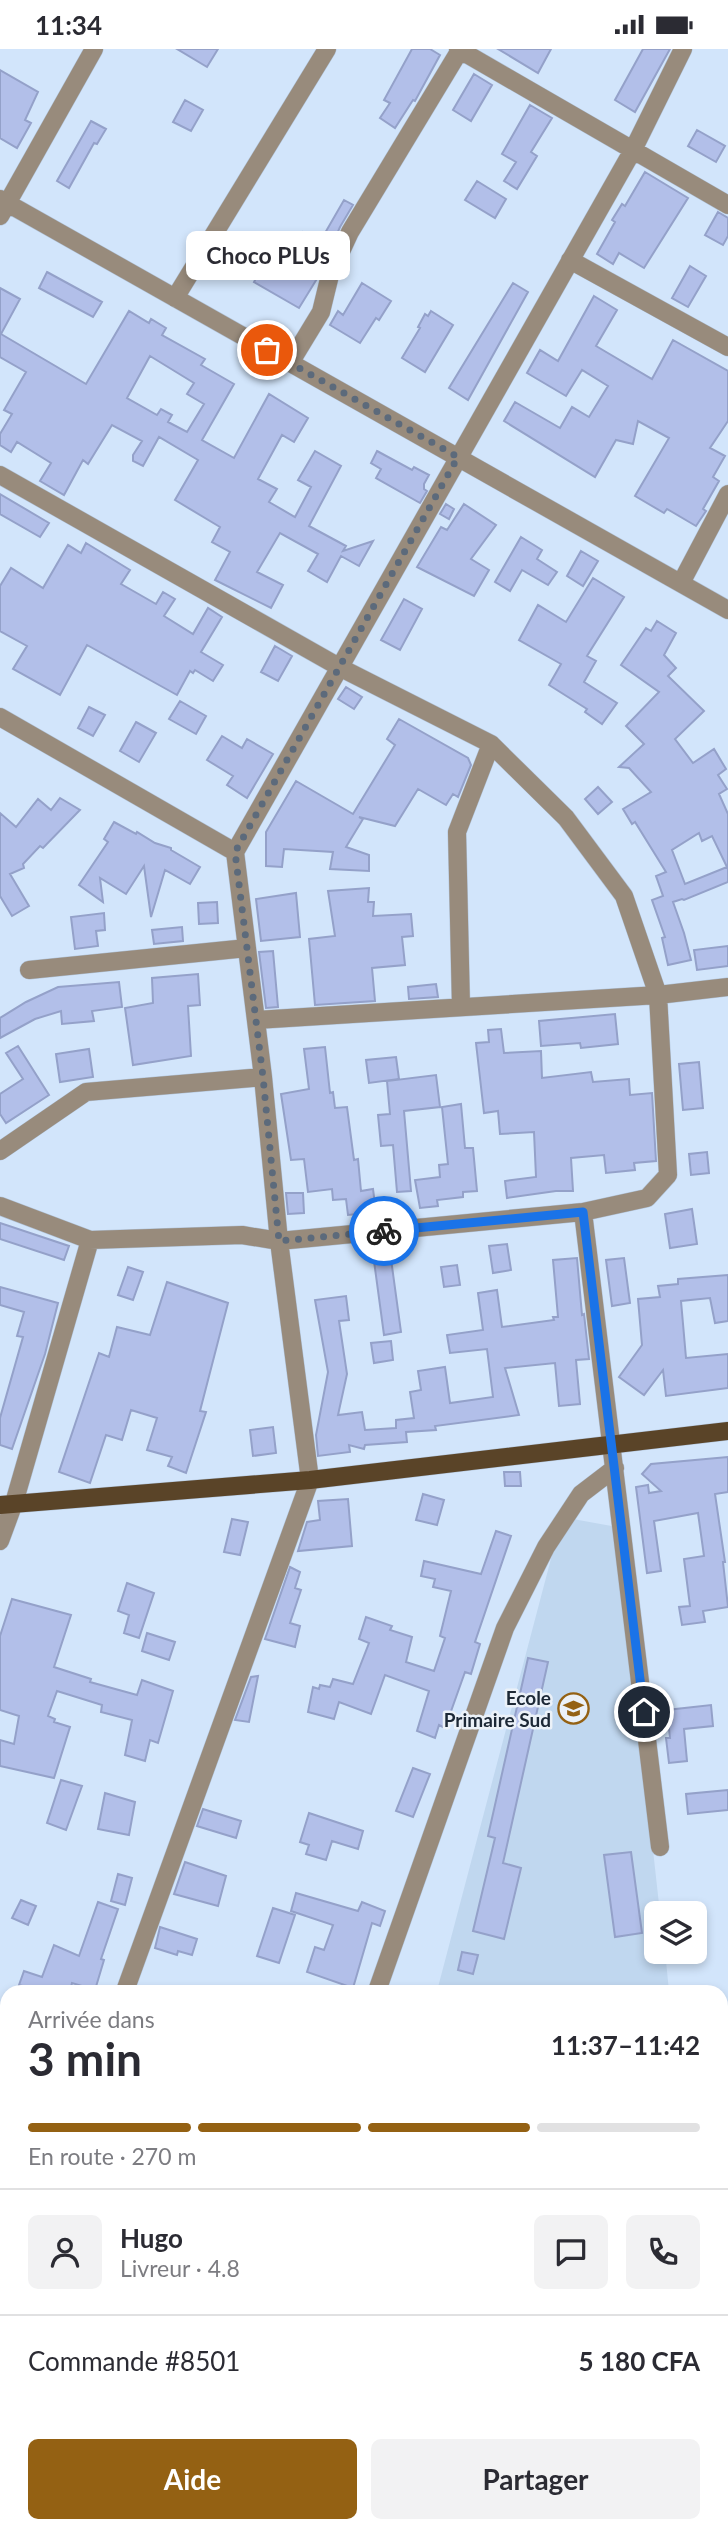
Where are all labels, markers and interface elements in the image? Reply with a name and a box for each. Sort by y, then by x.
text: 11:34 [35,9,102,41]
callout: Choco PLUs [185,231,349,280]
text: Choco PLUs [206,241,330,269]
pin [237,320,297,380]
icon: bag [248,331,286,369]
courier [349,1196,419,1266]
icon: bike [365,1212,403,1250]
pin [614,1682,674,1742]
place label: Ecole Primaire Sud [444,1686,551,1731]
school or university icon: Ecole Primaire Sud [557,1692,591,1726]
icon: home [625,1693,663,1731]
map controls [644,1901,707,1964]
button: layers [644,1901,707,1964]
text: Arrivée dans [28,2005,155,2033]
text: 11:37–11:42 [551,2029,700,2061]
text: 3 min [28,2031,142,2086]
text: En route · 270 m [28,2142,196,2170]
button: person [28,2215,102,2289]
button: chat [534,2215,608,2289]
button: phone [626,2215,700,2289]
text: Hugo [120,2222,183,2254]
text: Livreur · 4.8 [120,2254,240,2282]
text: Commande #8501 [28,2345,240,2377]
text: 5 180 CFA [579,2345,700,2377]
button: Aide [28,2439,357,2519]
button: Partager [371,2439,700,2519]

